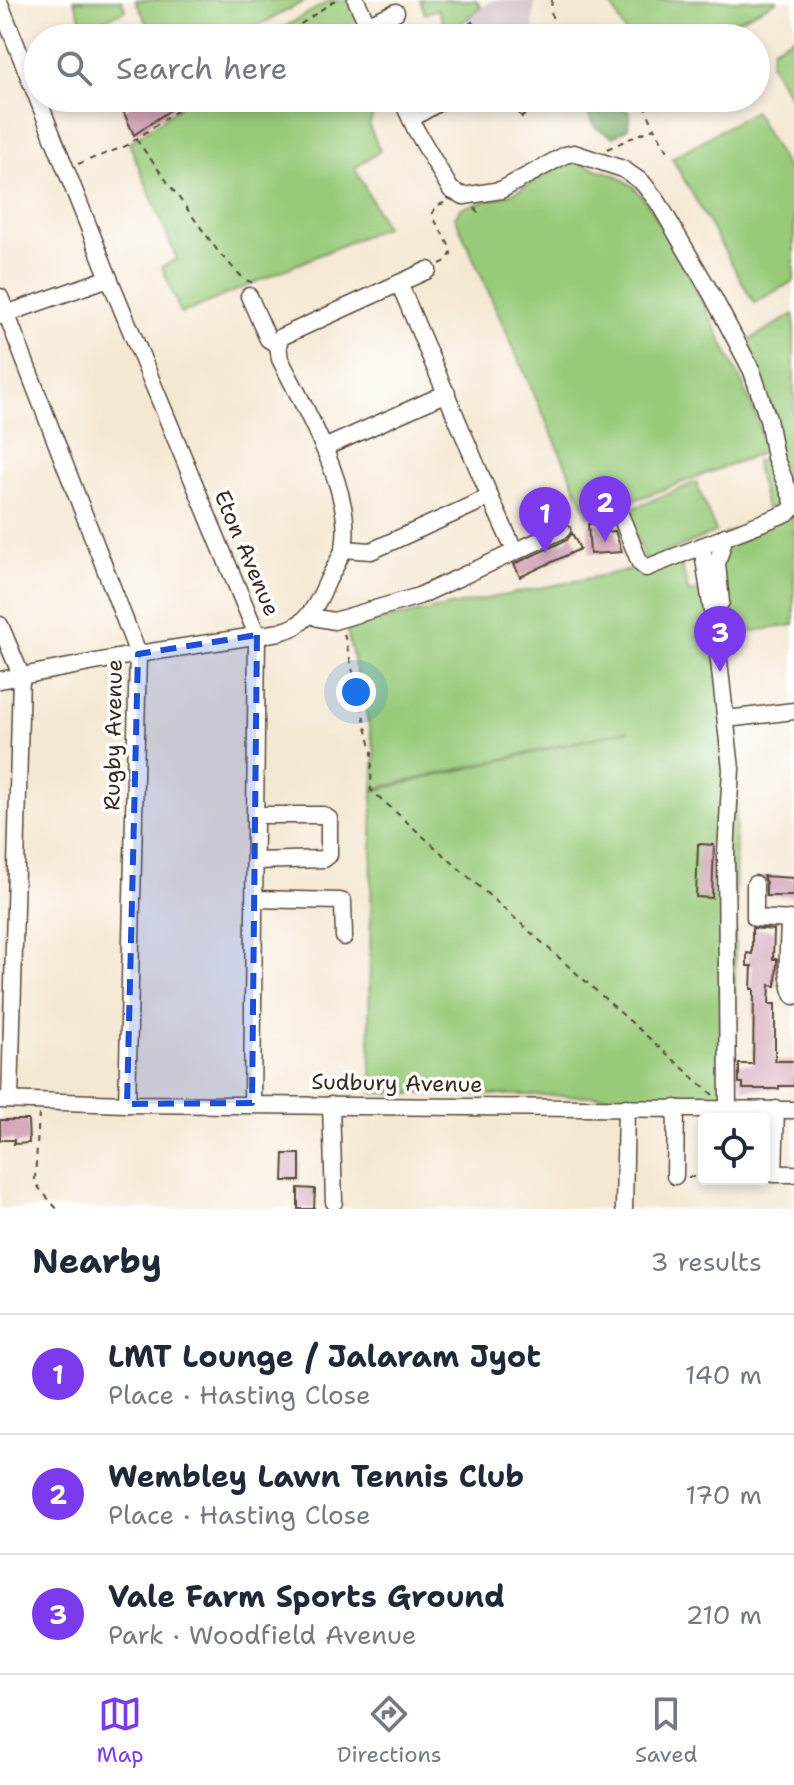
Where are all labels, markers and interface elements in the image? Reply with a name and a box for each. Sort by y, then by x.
search box [24,24,770,112]
icon: search [52,46,96,90]
text: Search here [116,48,287,89]
pin: 2 [579,476,631,542]
street label: Eton Avenue [207,486,287,620]
pin: 1 [519,487,571,553]
pin: 3 [694,606,746,672]
street label: Rugby Avenue [97,659,129,811]
your location [336,672,376,712]
street label: Sudbury Avenue [311,1067,483,1099]
map controls [698,1113,770,1185]
button: locate [698,1113,770,1185]
text: Nearby [32,1238,162,1284]
text: 3 results [650,1244,762,1279]
text: LMT Lounge / Jalaram Jyot [108,1336,541,1377]
text: 1 [52,1357,64,1392]
text: 140 m [685,1357,762,1392]
text: Place · Hasting Close [108,1377,371,1412]
text: Wembley Lawn Tennis Club [108,1456,524,1497]
text: 2 [49,1477,67,1512]
text: 170 m [685,1477,762,1512]
text: Place · Hasting Close [108,1497,371,1532]
text: Vale Farm Sports Ground [108,1576,505,1617]
text: 3 [49,1597,67,1632]
text: 210 m [685,1597,762,1632]
text: Park · Woodfield Avenue [108,1617,417,1652]
tab: Map [97,1692,144,1769]
tab: Directions [337,1692,442,1769]
tab: Saved [635,1692,697,1769]

